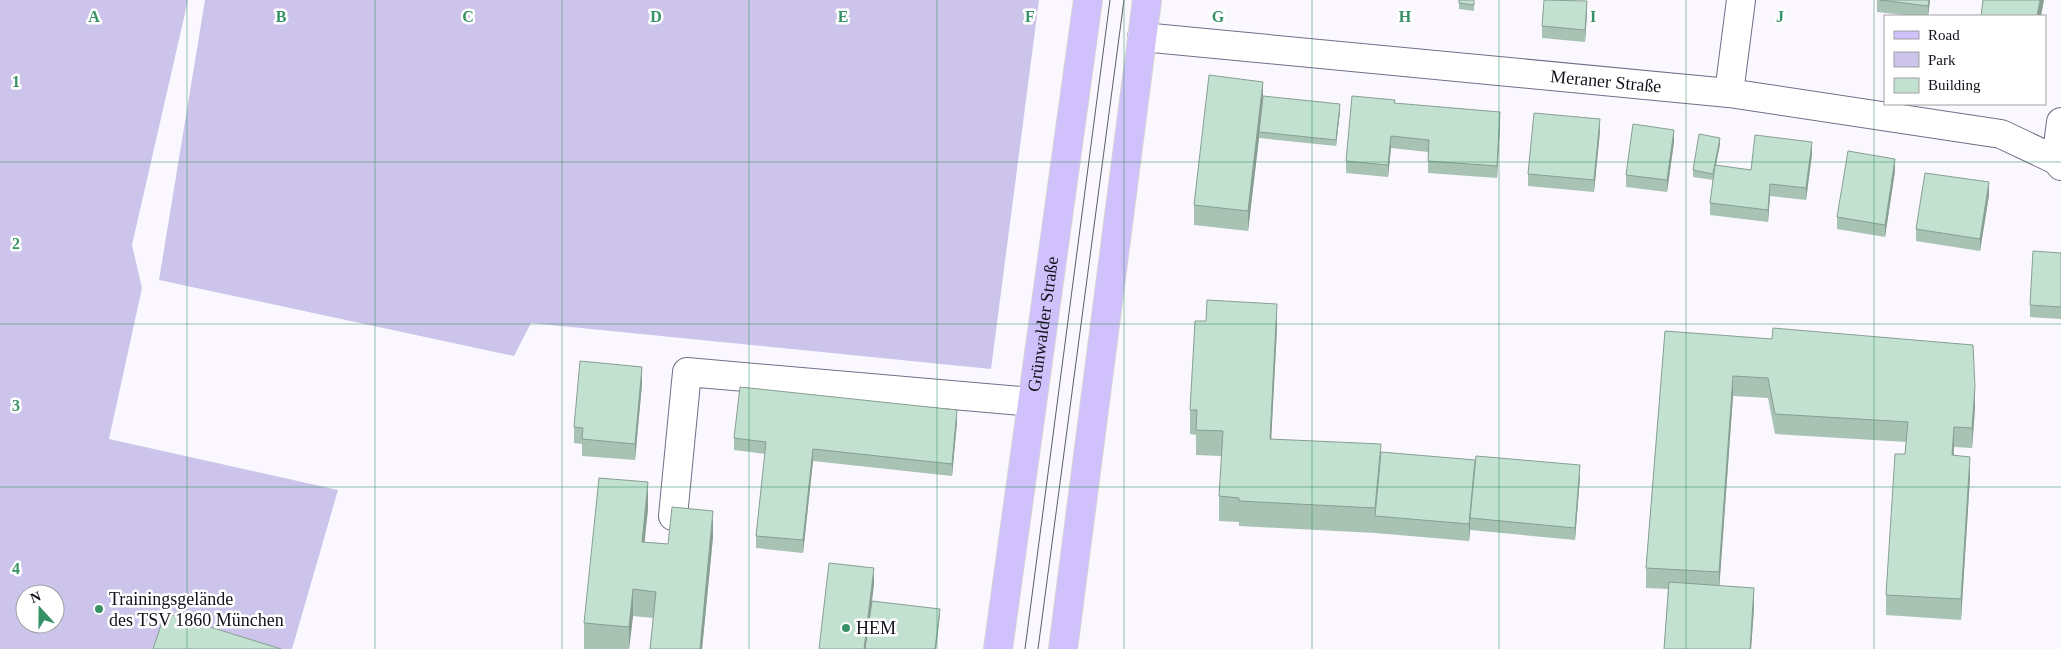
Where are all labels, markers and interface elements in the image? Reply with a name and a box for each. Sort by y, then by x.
text: A [88,8,100,25]
text: B [276,8,287,25]
text: C [462,8,474,25]
text: D [650,8,662,25]
text: E [838,8,848,25]
text: F [1025,8,1035,25]
text: G [1212,8,1225,25]
text: H [1399,8,1412,25]
text: I [1590,8,1596,25]
text: J [1776,8,1784,25]
legend [1884,15,2046,105]
text: Road [1928,27,1960,43]
text: Park [1928,52,1956,68]
street label: Meraner Straße [1549,66,1662,97]
text: 1 [12,73,20,90]
text: Building [1928,77,1981,93]
text: 2 [12,235,20,252]
street label: Grünwalder Straße [1024,255,1062,393]
text: 3 [12,397,20,414]
text: 4 [12,560,20,577]
north arrow [15,584,65,634]
text: N [28,589,43,606]
place label: Trainingsgelände des TSV 1860 München [109,589,284,630]
marker: Trainingsgelände des TSV 1860 München [93,603,105,615]
place label: HEM [856,618,896,638]
marker: HEM [840,622,852,634]

